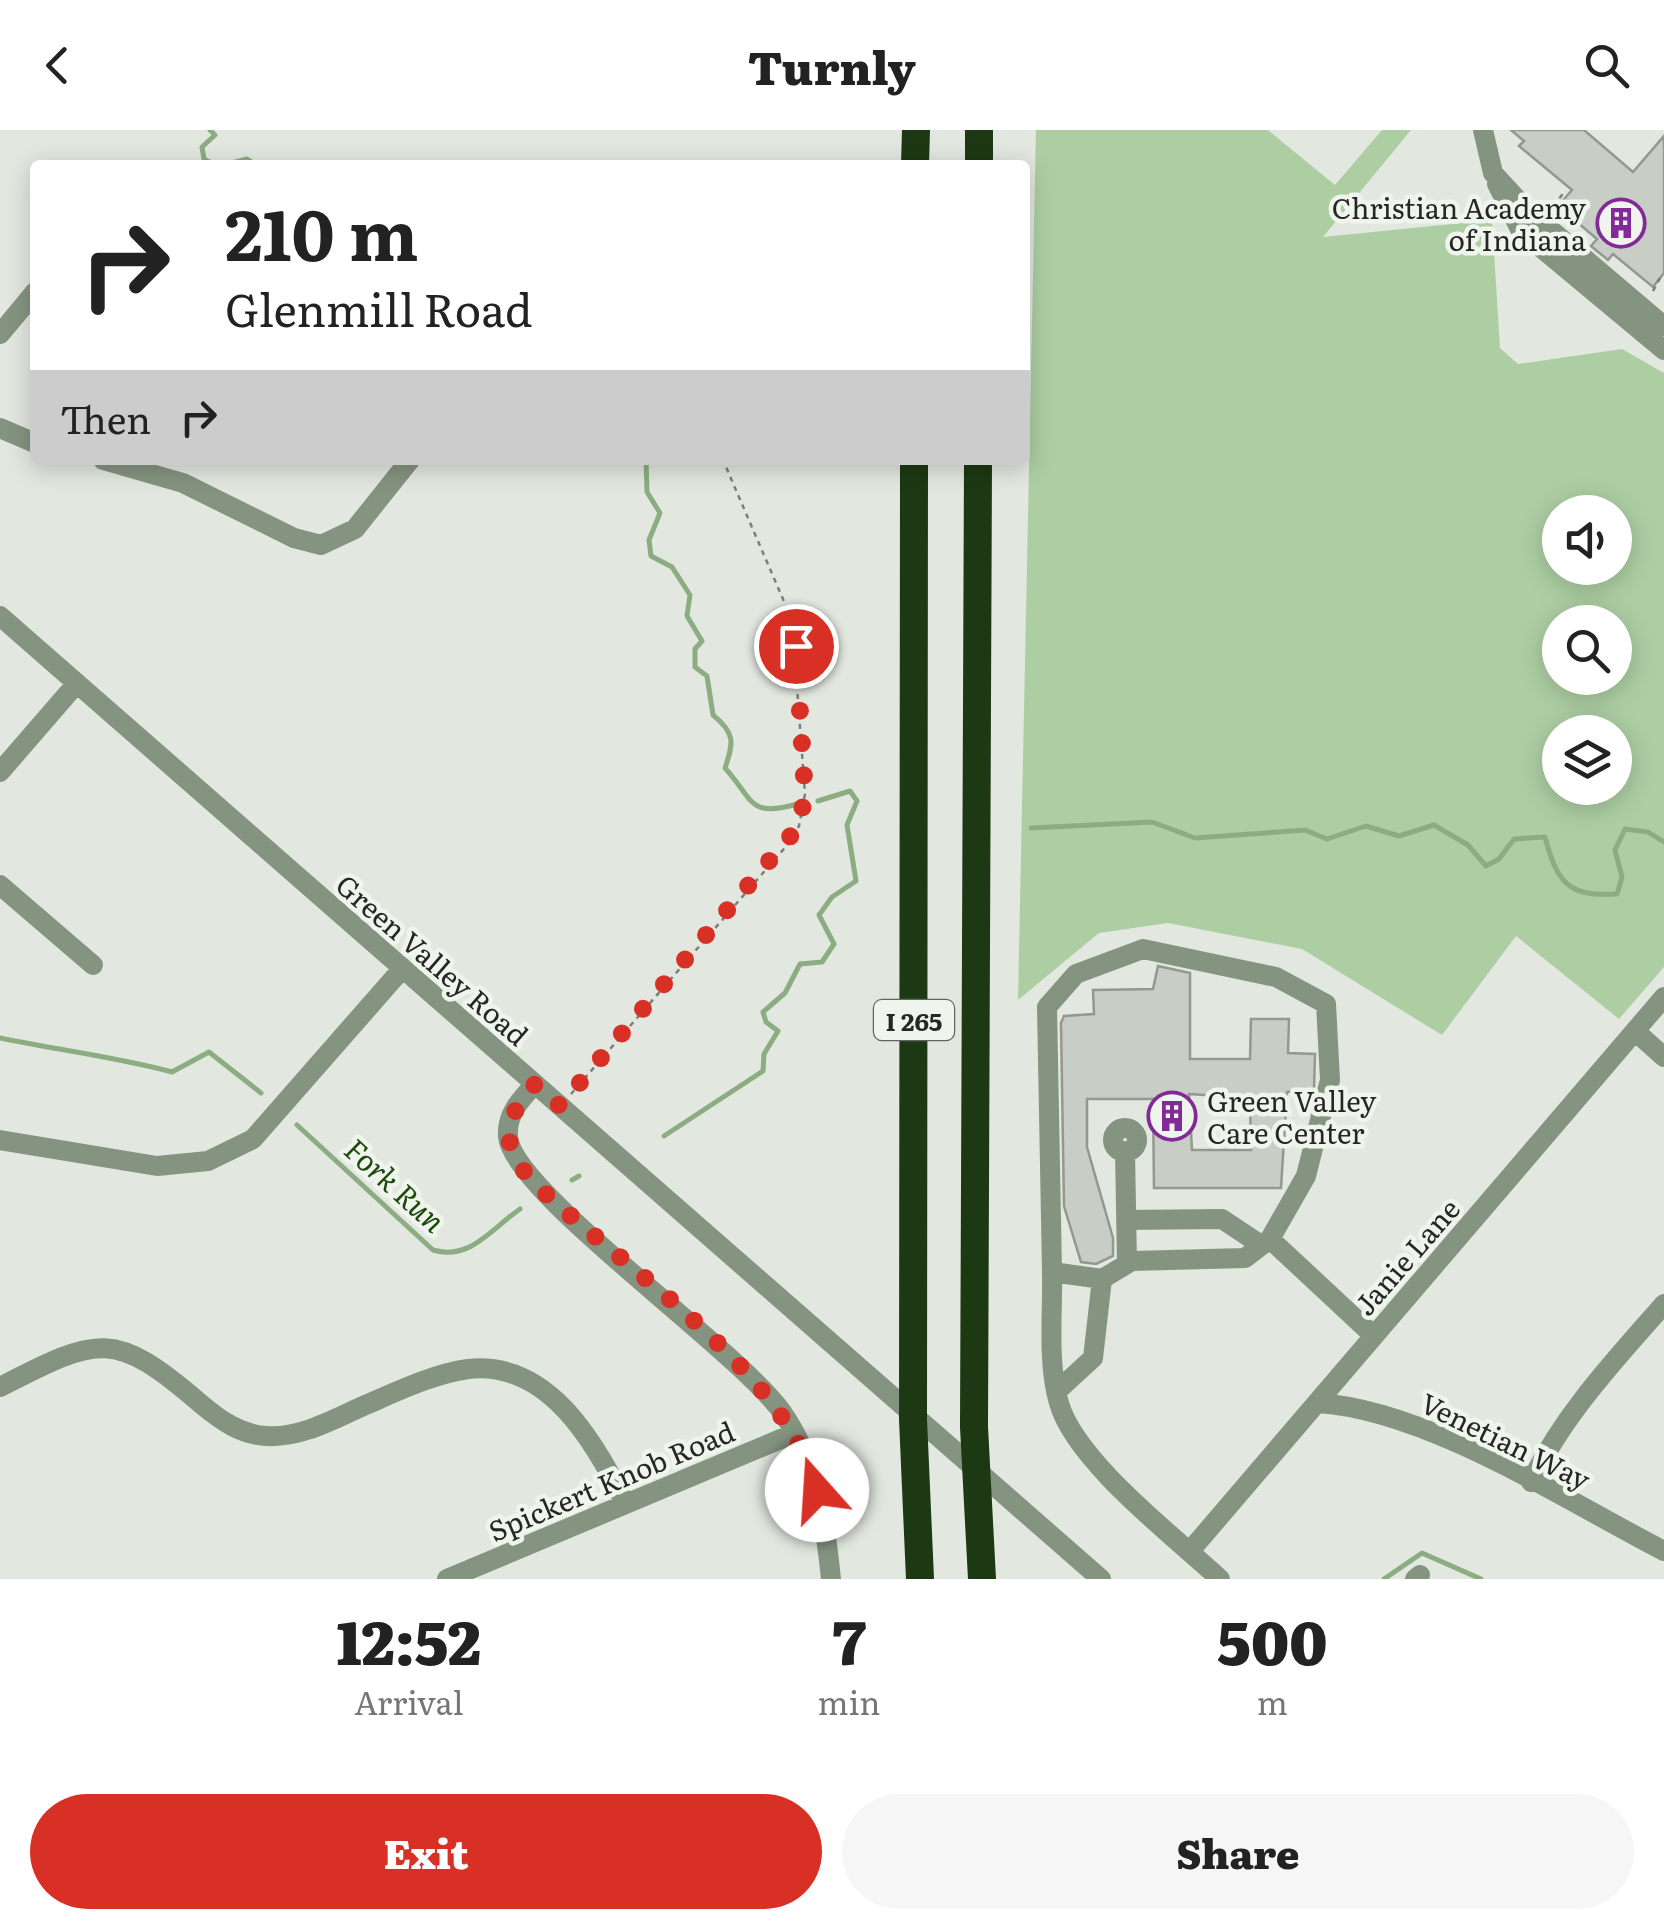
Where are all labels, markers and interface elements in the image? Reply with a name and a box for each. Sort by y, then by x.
text: Turnly [748,32,916,99]
icon: back [30,38,85,93]
icon: search [1579,38,1634,93]
text: 210 m [225,179,418,283]
place label: Christian Academy of Indiana [1332,186,1587,260]
building icon: Christian Academy of Indiana [1595,197,1647,249]
icon: right [60,200,190,330]
text: Glenmill Road [225,274,533,341]
text: Then [60,389,151,446]
icon: right [171,390,226,445]
map controls [1542,495,1632,805]
button: sound [1542,495,1632,585]
pin [754,604,839,689]
button: search [1542,605,1632,695]
icon: arrive [769,619,824,674]
button: layers [1542,715,1632,805]
street label: Green Valley Road [328,863,538,1055]
road number: I 265 [874,1000,954,1040]
place label: Green Valley Care Center [1207,1079,1377,1153]
building icon: Green Valley Care Center [1146,1090,1198,1142]
water label: Fork Run [336,1127,456,1241]
street label: Janie Lane [1343,1188,1469,1324]
street label: Venetian Way [1414,1381,1599,1500]
street label: Spickert Knob Road [481,1409,741,1551]
position arrow [765,1438,869,1542]
text: 12:52 [337,1594,481,1683]
text: 7 [832,1594,866,1683]
text: 500 [1217,1594,1327,1683]
text: Arrival [354,1677,463,1725]
text: min [818,1677,881,1725]
text: m [1257,1677,1288,1725]
button: Exit [30,1794,822,1909]
button: Share [842,1794,1634,1909]

